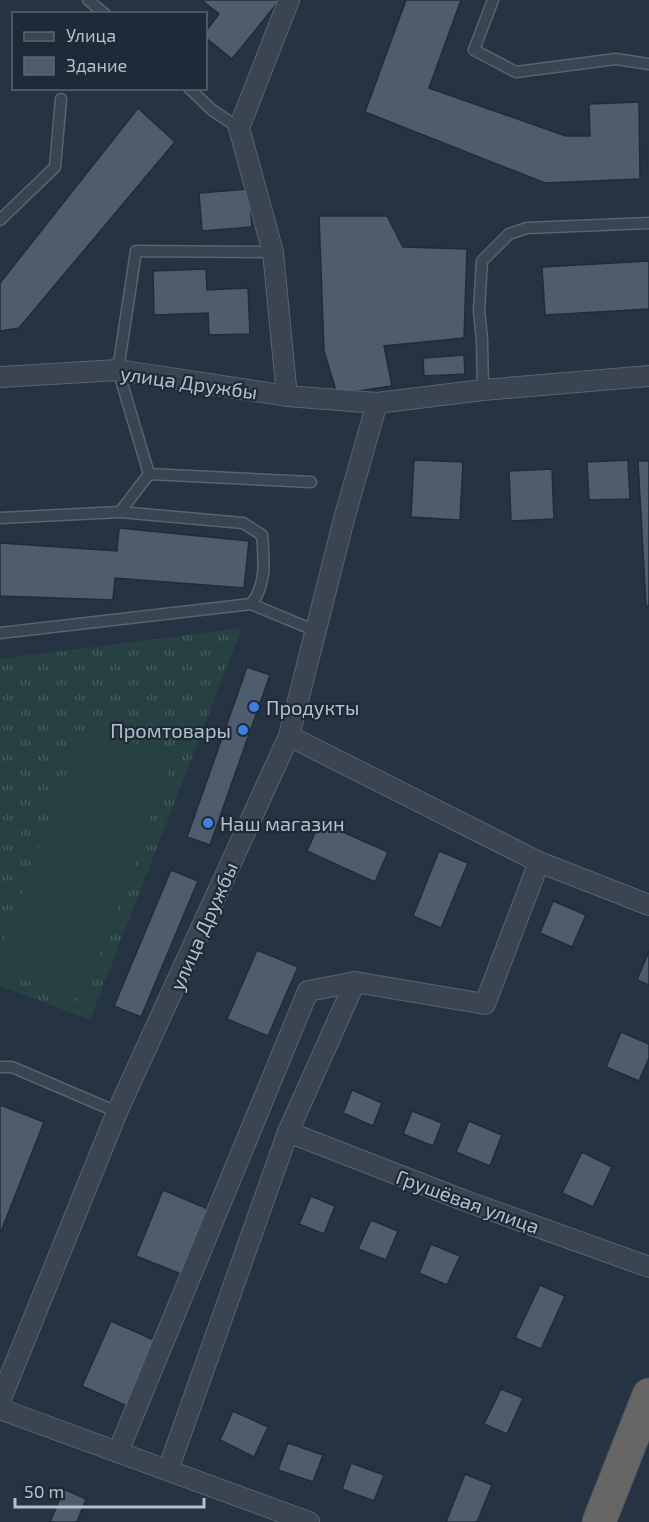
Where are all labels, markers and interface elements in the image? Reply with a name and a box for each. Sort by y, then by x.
legend [12,12,207,90]
text: Улица [66,24,116,46]
text: Здание [66,54,127,76]
street label: улица Дружбы [119,361,259,404]
place label: Продукты [266,695,359,720]
marker: Продукты [247,700,261,714]
place label: Промтовары [110,718,231,742]
marker: Промтовары [236,723,250,737]
place label: Наш магазин [220,811,345,835]
marker: Наш магазин [201,816,215,830]
street label: улица Дружбы [164,858,243,994]
street label: Грушёвая улица [393,1164,543,1239]
scale bar [15,1471,204,1509]
text: 50 m [24,1480,64,1502]

